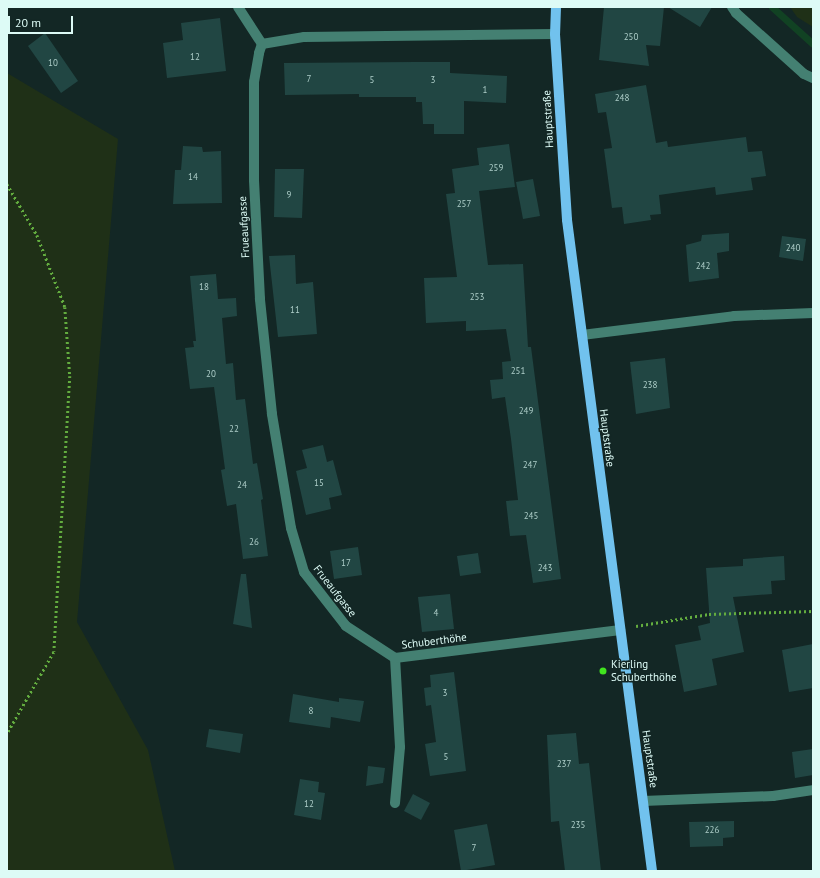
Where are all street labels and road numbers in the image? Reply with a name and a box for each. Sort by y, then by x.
street label: Hauptstraße [540,90,556,148]
street label: Frueaufgasse [236,196,252,258]
street label: Hauptstraße [597,408,617,468]
street label: Frueaufgasse [311,563,359,619]
street label: Schuberthöhe [401,630,467,652]
street label: Hauptstraße [639,729,661,789]

